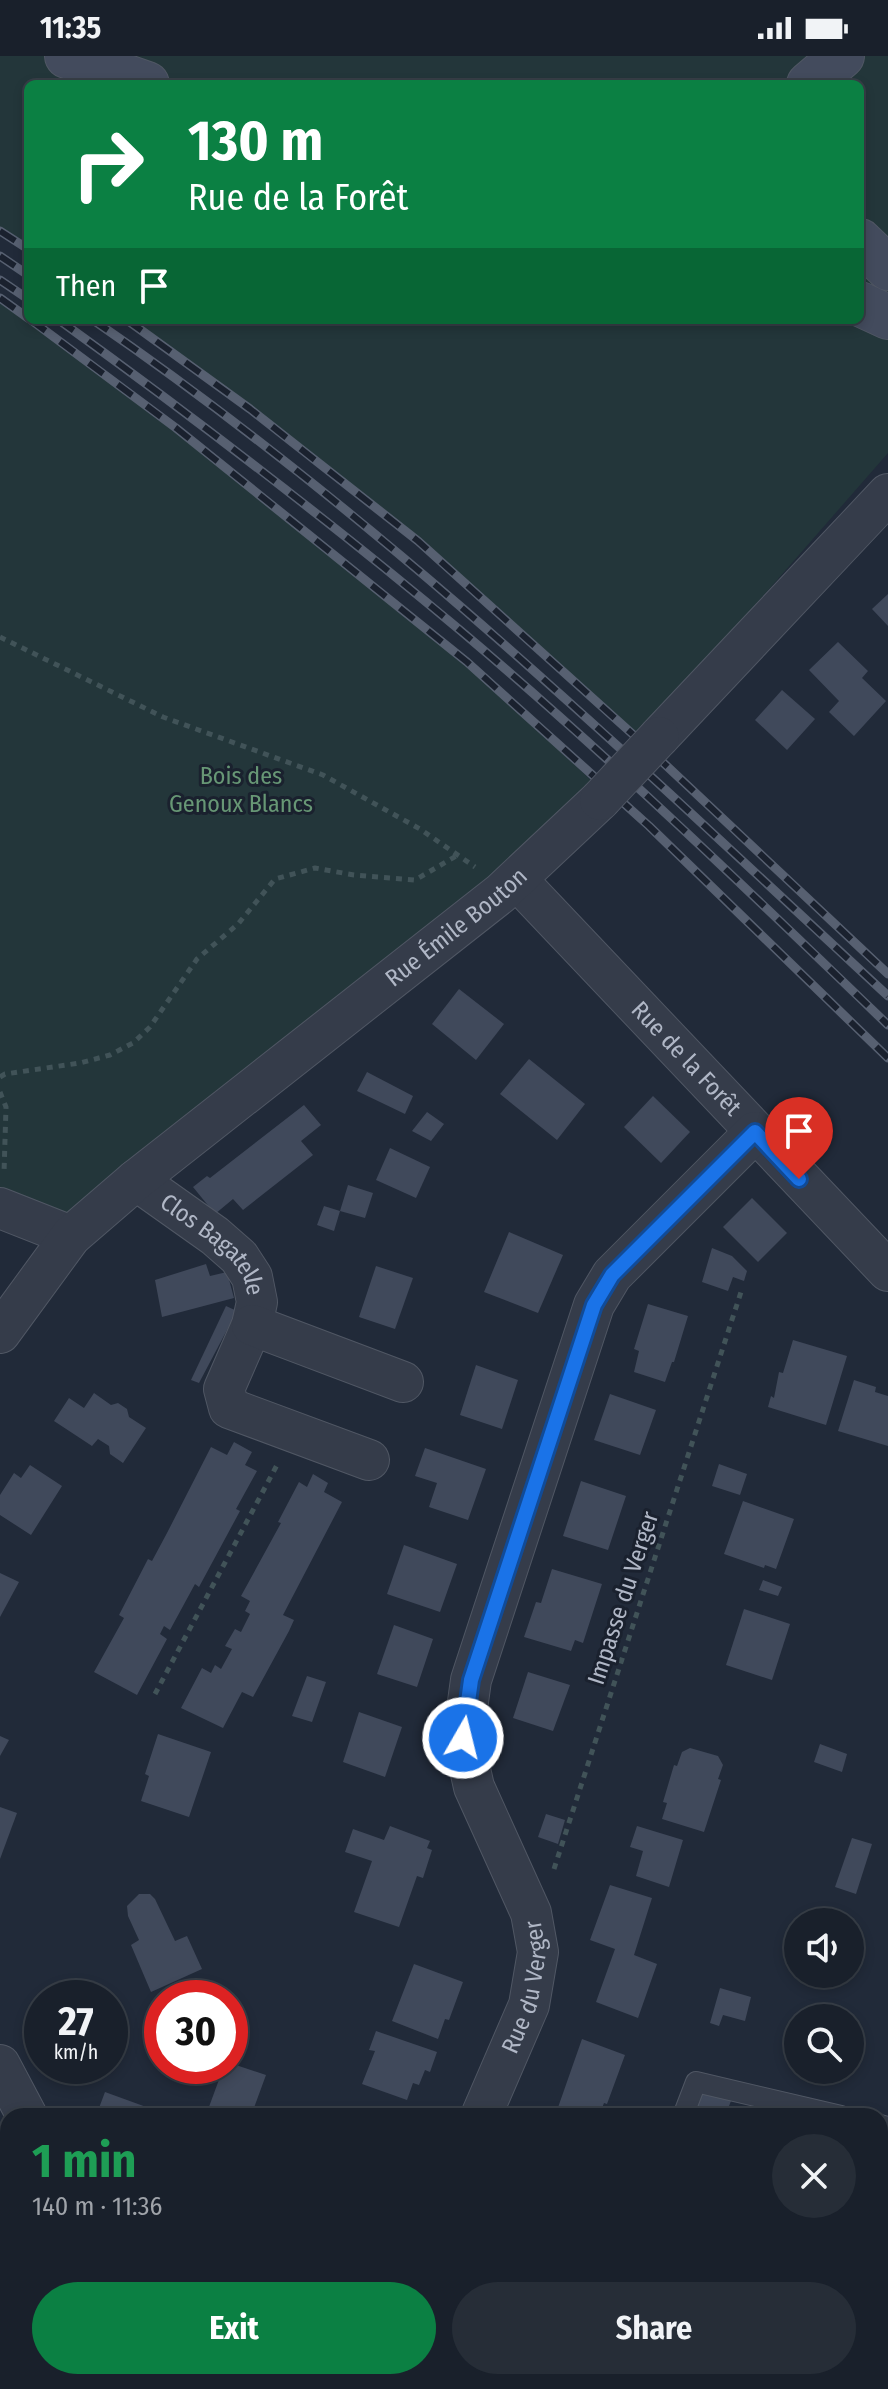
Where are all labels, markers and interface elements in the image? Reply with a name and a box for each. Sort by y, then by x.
text: 11:35 [40,10,101,46]
text: 130 m [188,108,323,175]
icon: right [56,112,160,216]
text: Rue de la Forêt [188,176,408,220]
icon: arrive [132,264,176,308]
text: Then [56,268,116,304]
park label: Bois des Genoux Blancs [169,762,313,818]
street label: Rue Émile Bouton [380,862,533,992]
street label: Rue de la Forêt [626,996,747,1121]
pin [765,1097,833,1179]
icon: arrive [777,1109,821,1153]
street label: Clos Bagatelle [155,1188,269,1298]
street label: Impasse du Verger [582,1507,664,1688]
position arrow [421,1696,505,1780]
map controls [784,1908,864,2084]
button: sound [784,1908,864,1988]
street label: Rue du Verger [496,1918,552,2058]
speed limit sign: 30 [144,1980,248,2084]
text: 27 [58,1998,94,2046]
button: search [784,2004,864,2084]
text: km/h [54,2040,98,2064]
text: 1 min [32,2132,137,2190]
button: close [772,2134,856,2218]
text: 140 m · 11:36 [32,2191,162,2222]
button: Exit [32,2282,436,2374]
button: Share [452,2282,856,2374]

